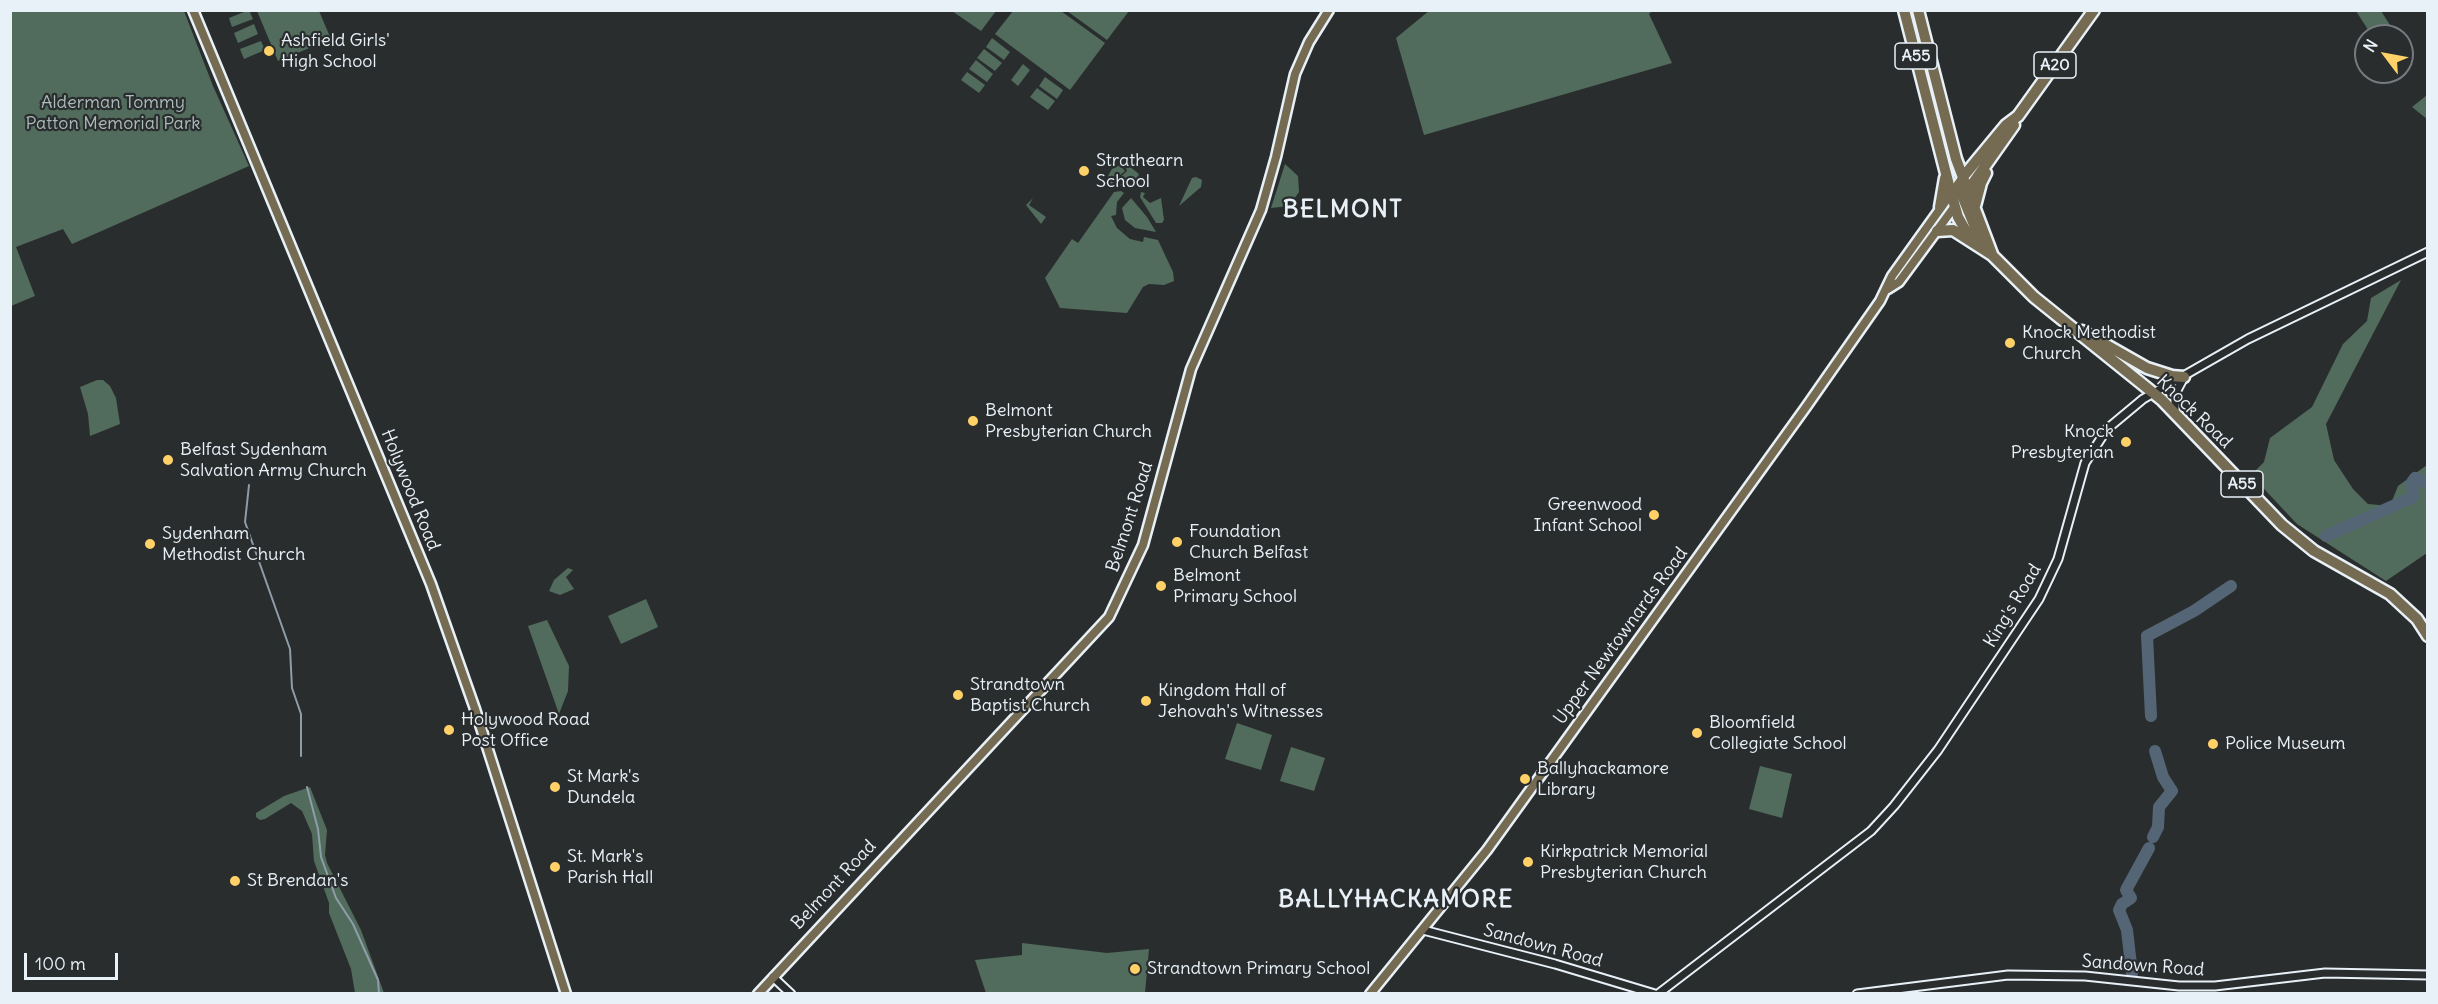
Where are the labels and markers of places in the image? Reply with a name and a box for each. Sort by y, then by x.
place label: Ashfield Girls' High School [281,30,390,72]
marker: Ashfield Girls' High School [262,44,276,58]
place label: Strathearn School [1096,150,1183,192]
marker: Strathearn School [1077,164,1091,178]
place label: Knock Methodist Church [2022,322,2156,364]
marker: Knock Methodist Church [2003,336,2017,350]
place label: Belmont Presbyterian Church [985,400,1152,442]
marker: Belmont Presbyterian Church [966,414,980,428]
place label: Knock Presbyterian [2011,421,2114,464]
marker: Knock Presbyterian [2119,435,2133,449]
place label: Belfast Sydenham Salvation Army Church [180,439,367,482]
marker: Belfast Sydenham Salvation Army Church [161,453,175,467]
place label: Greenwood Infant School [1534,494,1642,536]
marker: Greenwood Infant School [1647,508,1661,522]
place label: Foundation Church Belfast [1189,521,1308,564]
place label: Sydenham Methodist Church [162,523,305,566]
marker: Foundation Church Belfast [1170,535,1184,549]
marker: Sydenham Methodist Church [143,537,157,551]
place label: Belmont Primary School [1173,565,1297,608]
marker: Belmont Primary School [1154,579,1168,593]
place label: Strandtown Baptist Church [970,674,1090,716]
place label: Kingdom Hall of Jehovah's Witnesses [1158,680,1323,722]
marker: Strandtown Baptist Church [951,688,965,702]
marker: Kingdom Hall of Jehovah's Witnesses [1139,694,1153,708]
place label: Holywood Road Post Office [461,709,590,752]
place label: Bloomfield Collegiate School [1709,712,1847,754]
marker: Holywood Road Post Office [442,723,456,737]
marker: Bloomfield Collegiate School [1690,726,1704,740]
place label: Police Museum [2225,733,2346,755]
marker: Police Museum [2206,737,2220,751]
place label: Ballyhackamore Library [1537,758,1669,800]
place label: St Mark's Dundela [567,766,640,808]
marker: Ballyhackamore Library [1518,772,1532,786]
marker: St Mark's Dundela [548,780,562,794]
place label: Kirkpatrick Memorial Presbyterian Church [1540,841,1708,884]
place label: St. Mark's Parish Hall [567,846,653,888]
marker: Kirkpatrick Memorial Presbyterian Church [1521,855,1535,869]
marker: St. Mark's Parish Hall [548,860,562,874]
place label: St Brendan's [247,870,348,892]
marker: St Brendan's [228,874,242,888]
place label: Strandtown Primary School [1147,958,1370,980]
marker: Strandtown Primary School [1128,962,1142,976]

